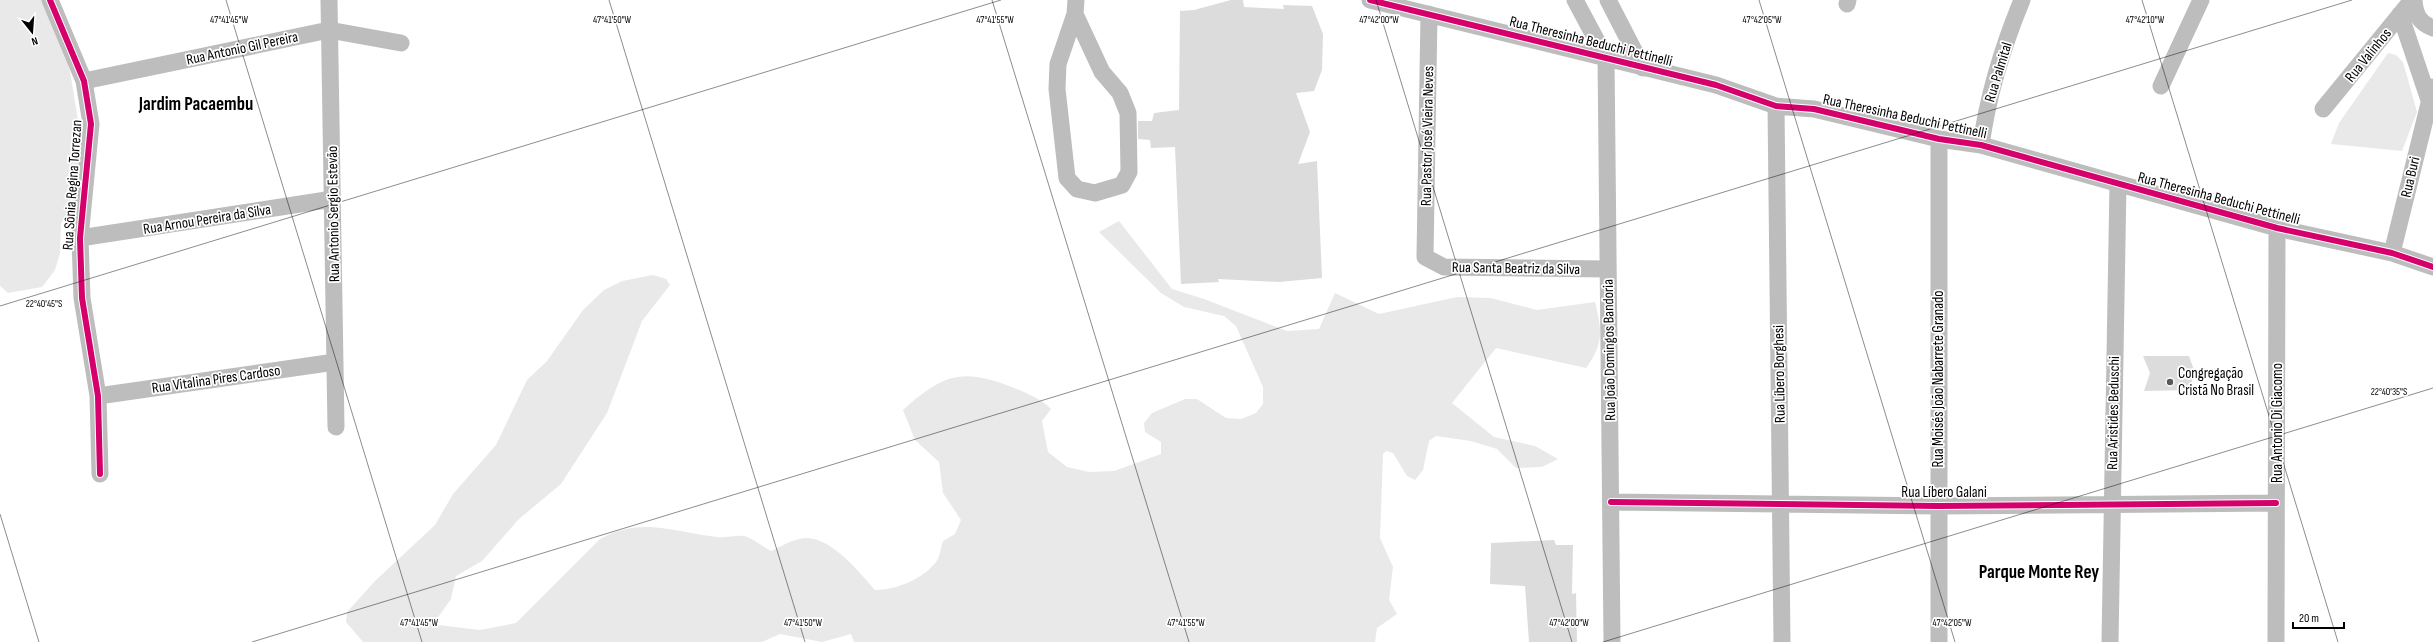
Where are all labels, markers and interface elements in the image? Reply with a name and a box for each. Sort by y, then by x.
north arrow [12,12,52,52]
street label: Rua Theresinha Beduchi Pettinelli [1507,12,1675,71]
text: 47°41'45"W [210,14,248,26]
text: 47°41'50"W [593,14,632,26]
text: 47°41'55"W [976,14,1014,26]
text: 47°42'00"W [1359,14,1399,26]
text: 47°42'05"W [1742,14,1782,26]
text: 47°42'10"W [2126,14,2165,26]
street label: Rua Valinhos [2341,25,2396,86]
street label: Rua Antonio Gil Pereira [185,27,300,70]
text: N [30,34,39,48]
street label: Rua Palmital [1980,40,2017,104]
street label: Rua Pastor José Vieira Neves [1417,66,1438,206]
street label: Rua Theresinha Beduchi Pettinelli [1821,90,1989,143]
district label: Jardim Pacaembu [138,93,253,116]
street label: Rua Sônia Regina Torrezan [58,119,87,251]
street label: Rua Antonio Sergio Estevão [323,146,344,282]
street label: Rua Buri [2397,155,2424,199]
street label: Rua Theresinha Beduchi Pettinelli [2136,168,2302,229]
street label: Rua Arnou Pereira da Silva [142,200,272,239]
street label: Rua Santa Beatriz da Silva [1452,258,1581,279]
street label: Rua João Domingos Bandoria [1599,279,1620,421]
street label: Rua Moisés João Nabarrete Granado [1929,291,1948,467]
text: 22°40'45"S [26,298,62,310]
street label: Rua Líbero Borghesi [1769,325,1790,423]
street label: Rua Aristides Beduschi [2103,356,2124,470]
street label: Rua Vitalina Pires Cardoso [151,361,282,398]
street label: Rua Antonio Di Giacomo [2268,363,2287,483]
place label: Congregação Cristã No Brasil [2178,364,2254,400]
marker: Congregação Cristã No Brasil [2165,377,2175,387]
text: 22°40'35"S [2371,386,2407,398]
street label: Rua Líbero Galani [1901,483,1987,502]
district label: Parque Monte Rey [1979,561,2099,584]
scale bar [2293,604,2344,630]
text: 20 m [2299,611,2319,626]
text: 47°41'45"W [400,617,438,629]
text: 47°41'50"W [784,617,823,629]
text: 47°41'55"W [1167,617,1205,629]
text: 47°42'00"W [1549,617,1589,629]
text: 47°42'05"W [1932,617,1972,629]

